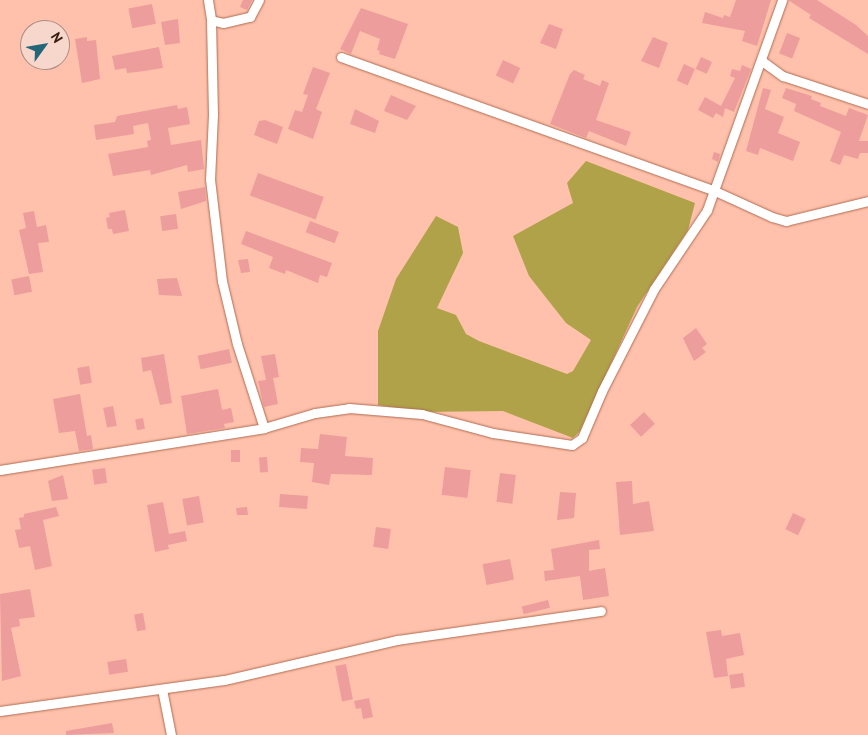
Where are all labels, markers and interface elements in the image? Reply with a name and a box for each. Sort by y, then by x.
north arrow [20,20,70,70]
text: N [47,29,67,46]

